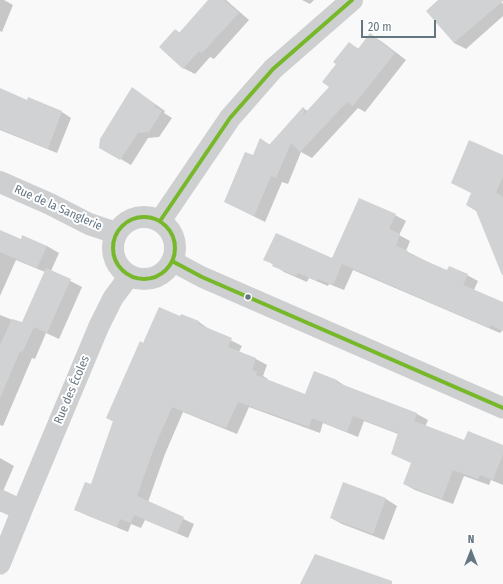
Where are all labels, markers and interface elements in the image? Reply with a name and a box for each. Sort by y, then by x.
scale bar [363,12,438,38]
text: 20 m [368,20,392,34]
street label: Rue de la Sanglerie [12,182,104,234]
unlabelled marker [243,292,253,302]
street label: Rue des Écoles [51,354,93,426]
north arrow [451,532,491,572]
text: N [468,533,474,546]

